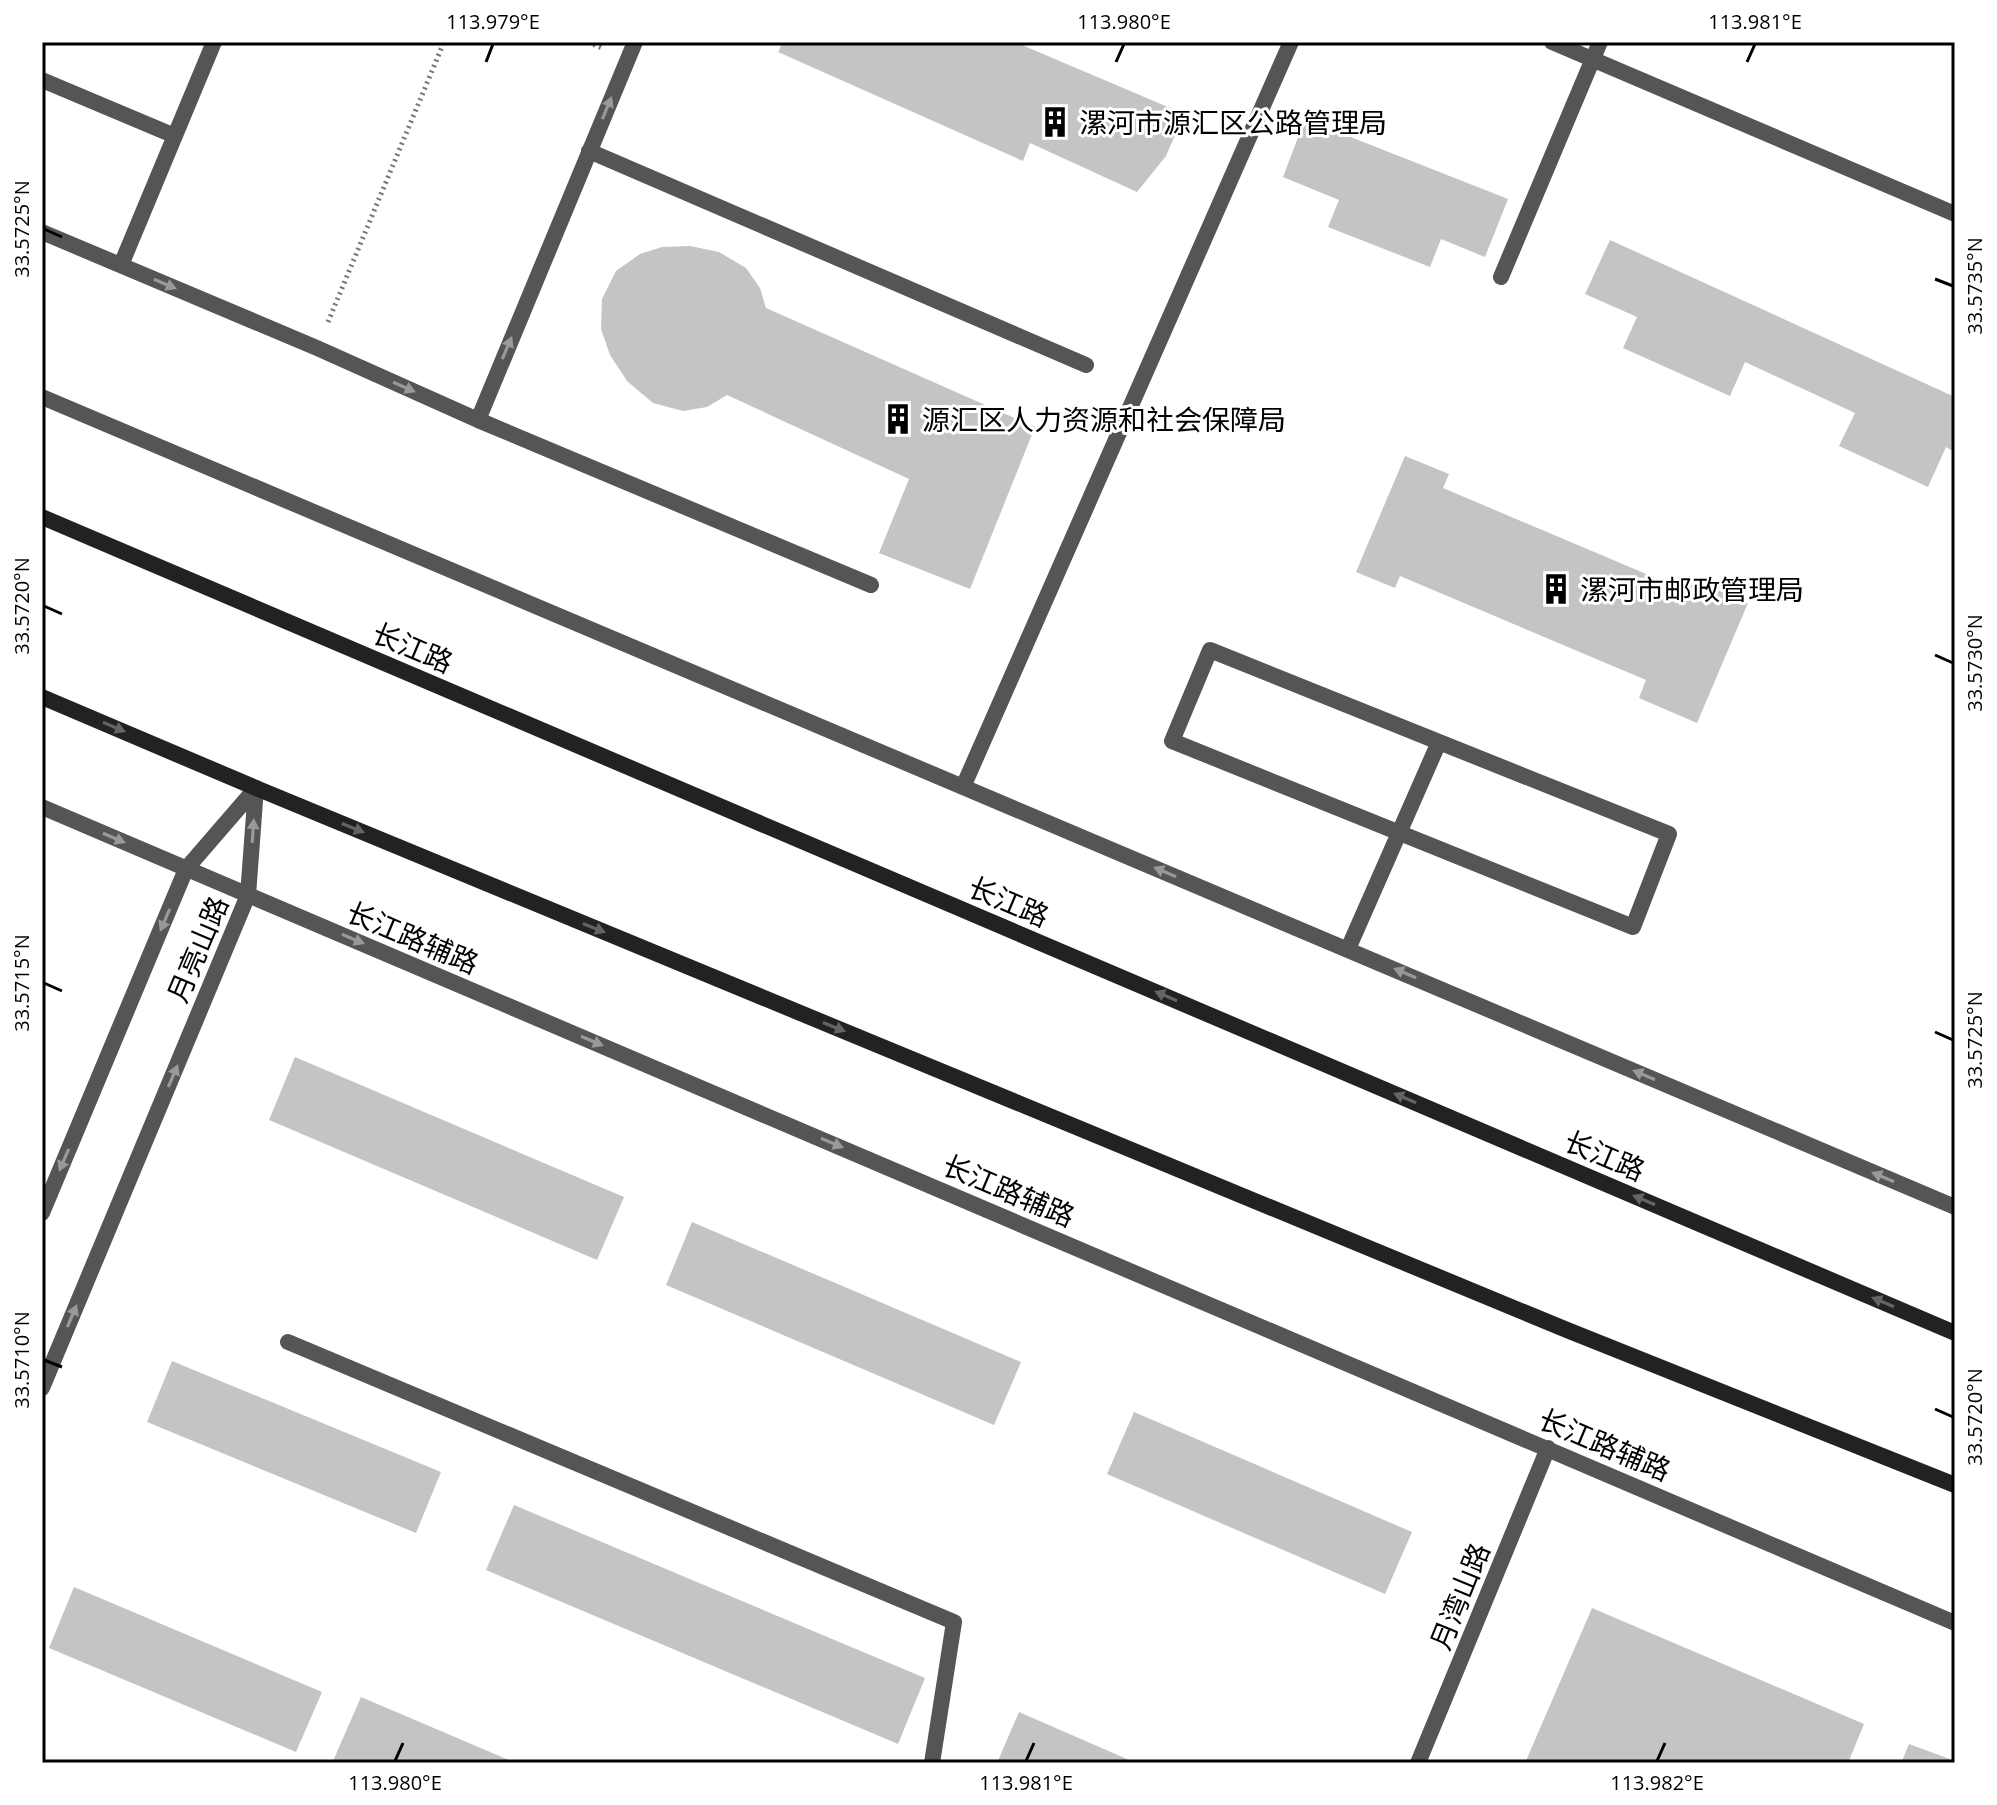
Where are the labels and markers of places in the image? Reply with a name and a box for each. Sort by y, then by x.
place label: 漯河市源汇区公路管理局 [1079,103,1387,141]
building icon: 漯河市源汇区公路管理局 [1038,105,1072,139]
place label: 源汇区人力资源和社会保障局 [922,400,1286,438]
building icon: 源汇区人力资源和社会保障局 [881,402,915,436]
place label: 漯河市邮政管理局 [1580,570,1804,608]
building icon: 漯河市邮政管理局 [1539,572,1573,606]

